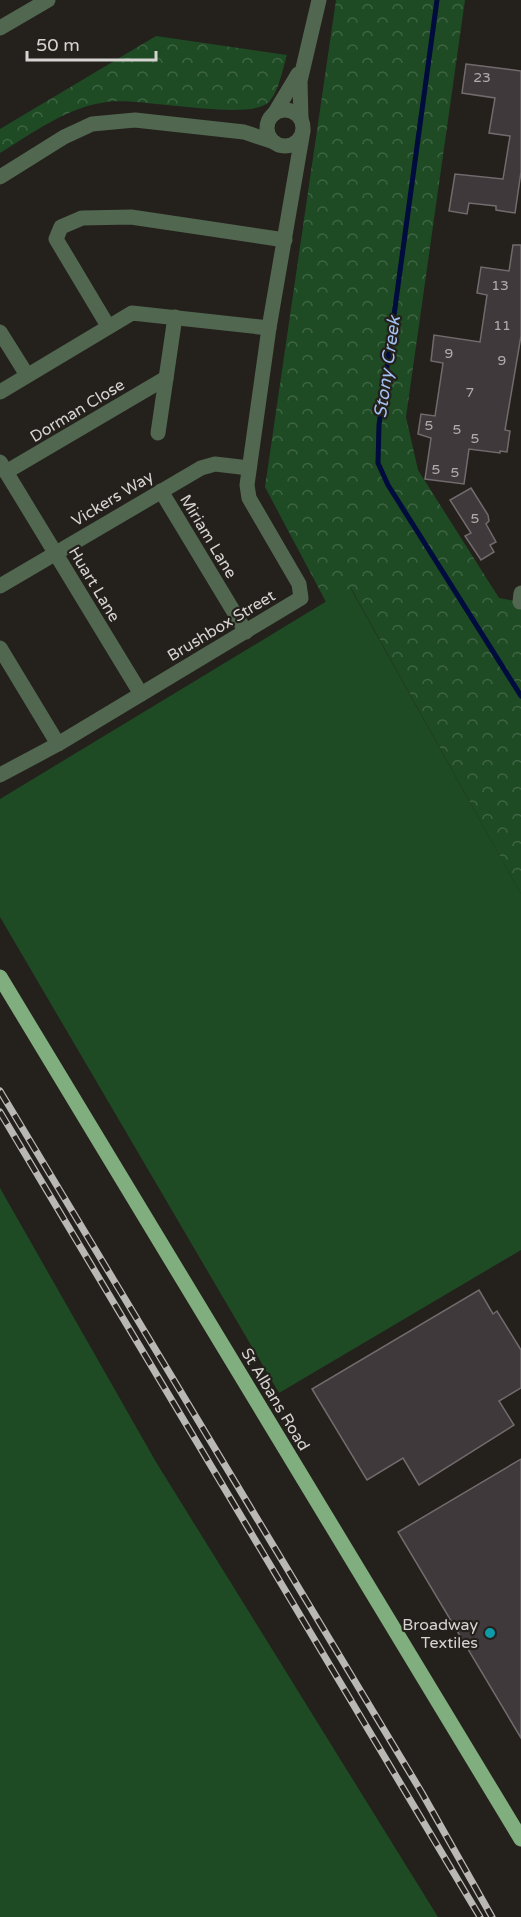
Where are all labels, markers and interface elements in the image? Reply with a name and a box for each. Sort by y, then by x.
scale bar [27,24,156,62]
text: 50 m [36,34,80,56]
house number: 23 [473,69,491,86]
house number: 13 [491,277,509,294]
water label: Stony Creek [369,313,405,419]
house number: 11 [493,317,511,334]
house number: 9 [445,345,453,362]
house number: 9 [498,352,506,369]
street label: Dorman Close [27,375,128,447]
house number: 7 [466,384,474,401]
house number: 5 [425,417,433,434]
house number: 5 [453,421,461,438]
house number: 5 [471,430,479,447]
house number: 5 [432,461,440,478]
house number: 5 [451,464,459,481]
street label: Vickers Way [68,466,157,531]
street label: Miriam Lane [175,491,241,582]
house number: 5 [471,510,479,527]
street label: Huart Lane [64,543,124,626]
street label: Brushbox Street [164,586,279,666]
street label: St Albans Road [237,1344,314,1455]
place label: Broadway Textiles [402,1615,478,1653]
marker: Broadway Textiles [483,1626,497,1640]

